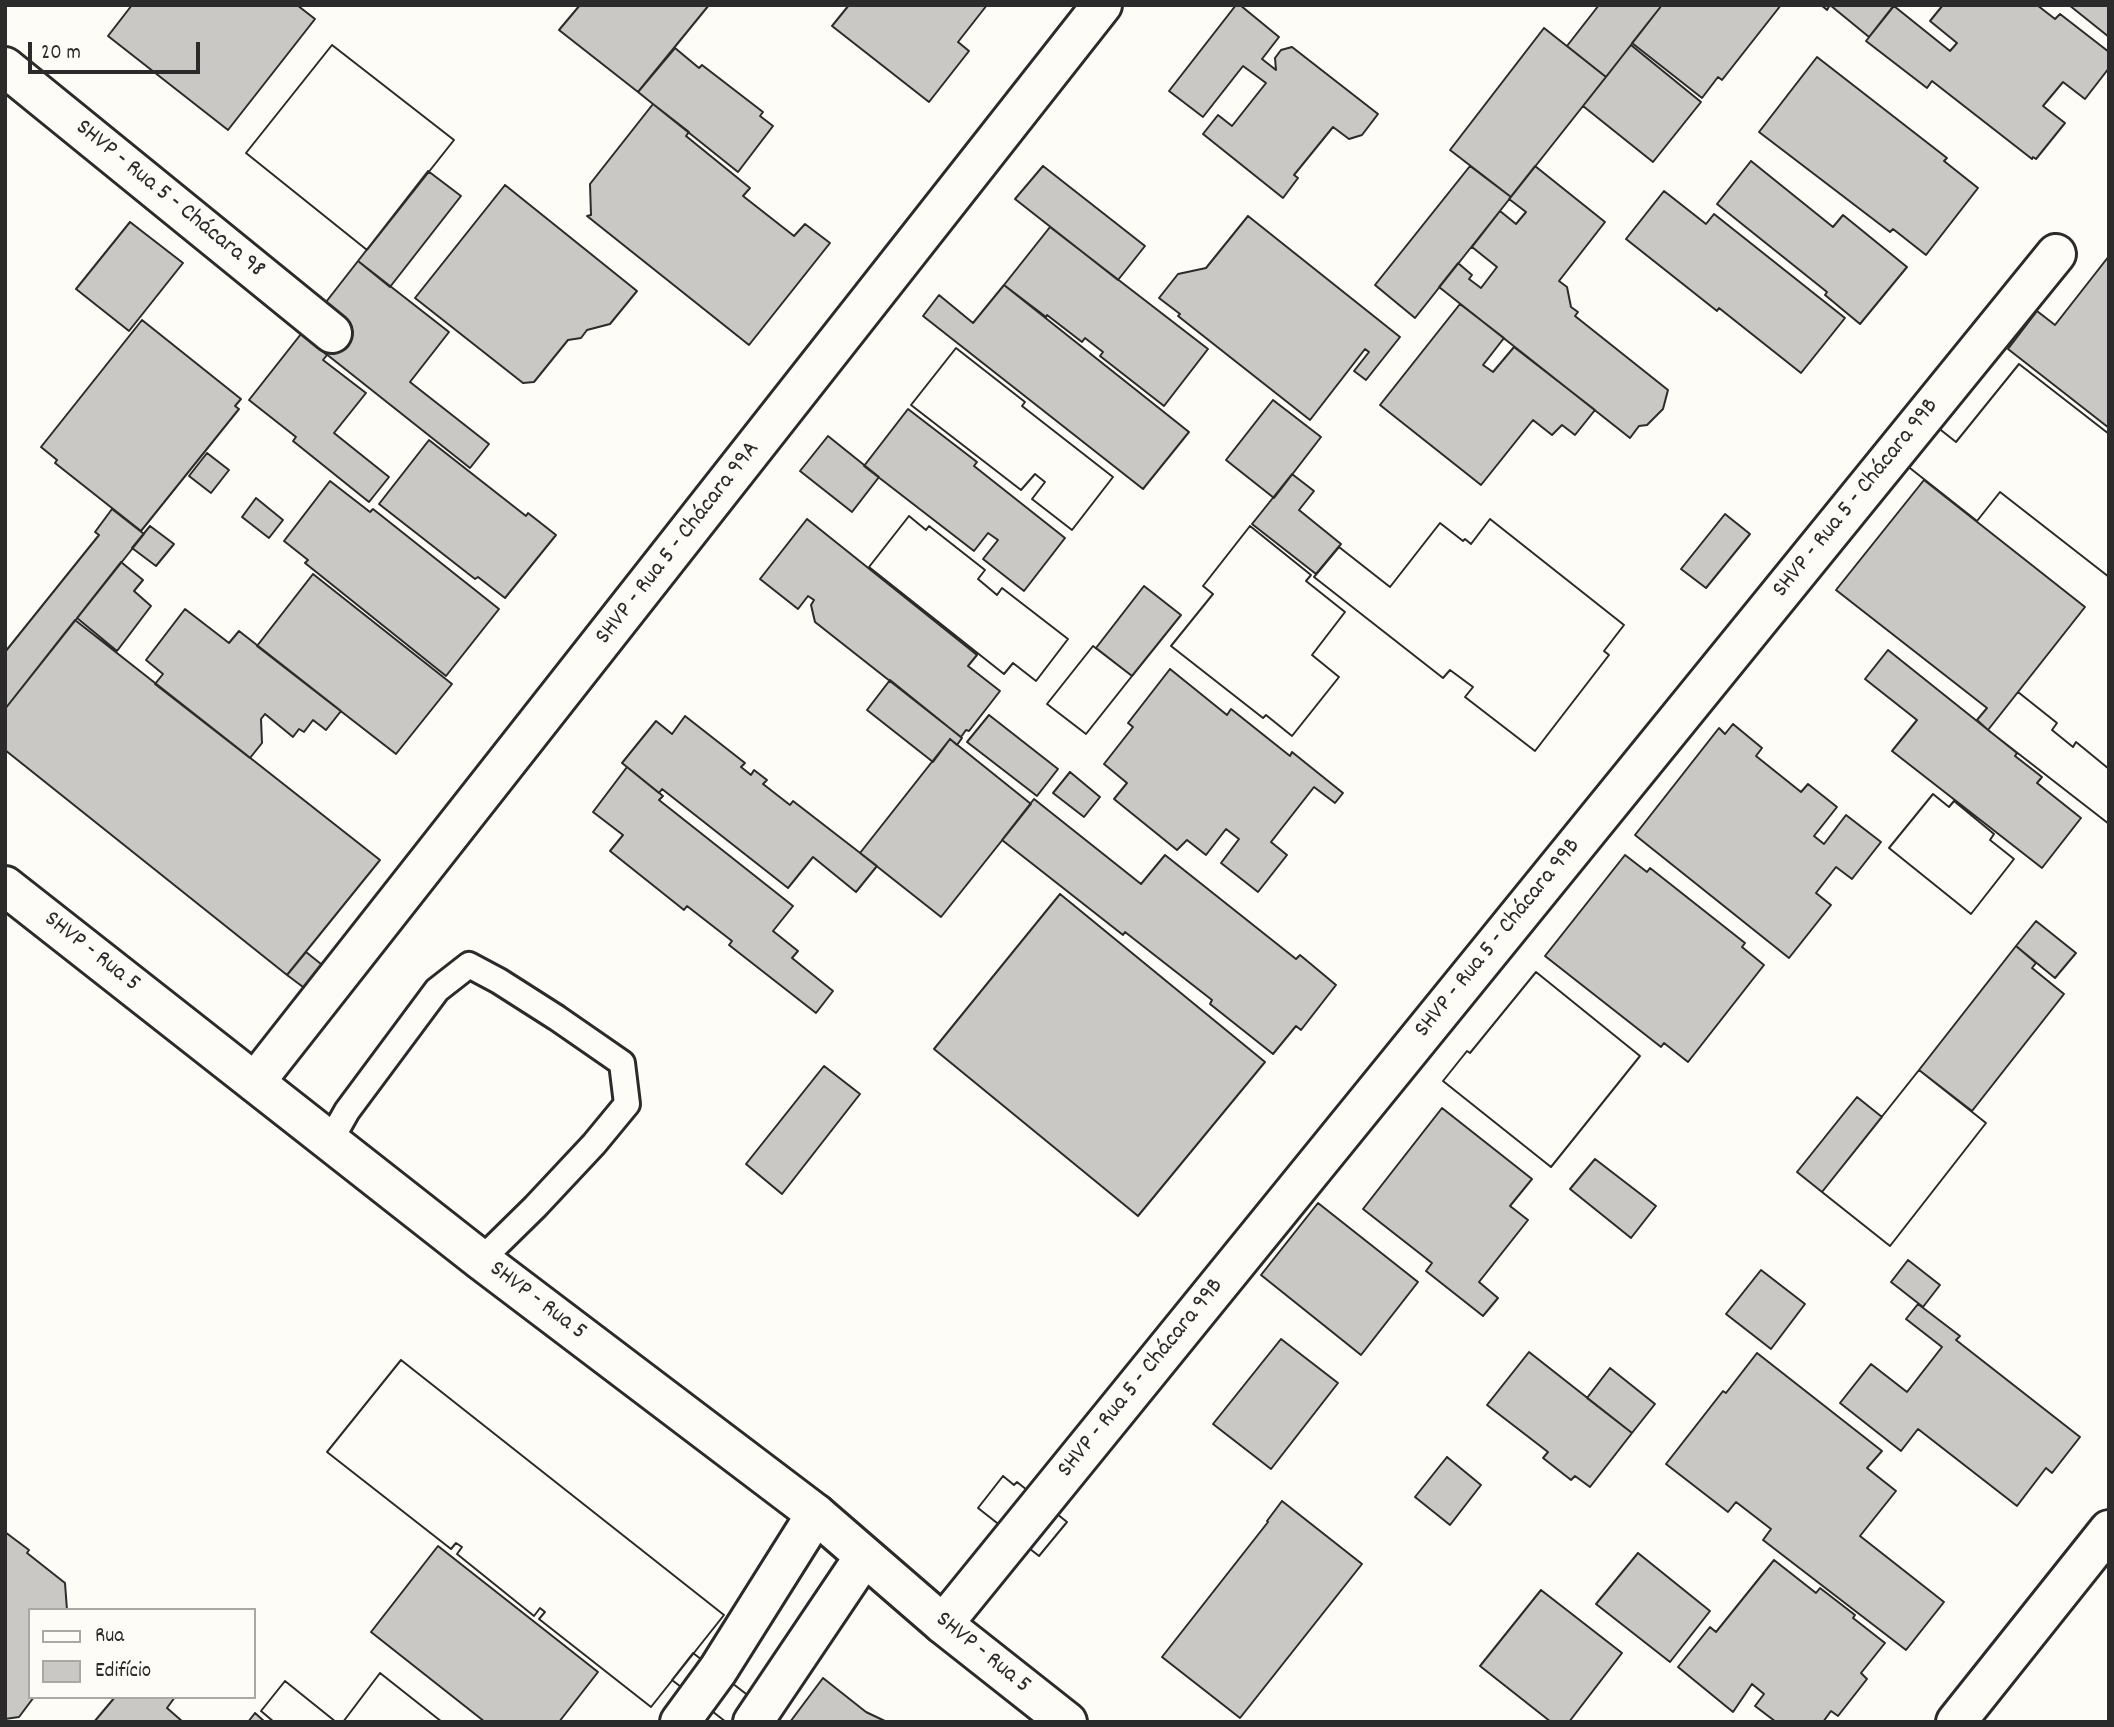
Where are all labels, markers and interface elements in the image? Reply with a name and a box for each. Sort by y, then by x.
scale bar [32,28,203,72]
text: 20 m [41,39,81,69]
street label: SHVP - Rua 5 - Chácara 98 [68,115,270,285]
street label: SHVP - Rua 5 - Chácara 99B [1768,393,1946,605]
street label: SHVP - Rua 5 - Chácara 99A [591,437,767,651]
street label: SHVP - Rua 5 - Chácara 99B [1410,833,1588,1045]
street label: SHVP - Rua 5 [37,906,145,1000]
street label: SHVP - Rua 5 [483,1256,591,1348]
street label: SHVP - Rua 5 - Chácara 99B [1053,1273,1231,1485]
street label: SHVP - Rua 5 [928,1607,1036,1701]
legend [28,1608,256,1699]
text: Rua [95,1622,124,1652]
text: Edifício [95,1657,151,1687]

